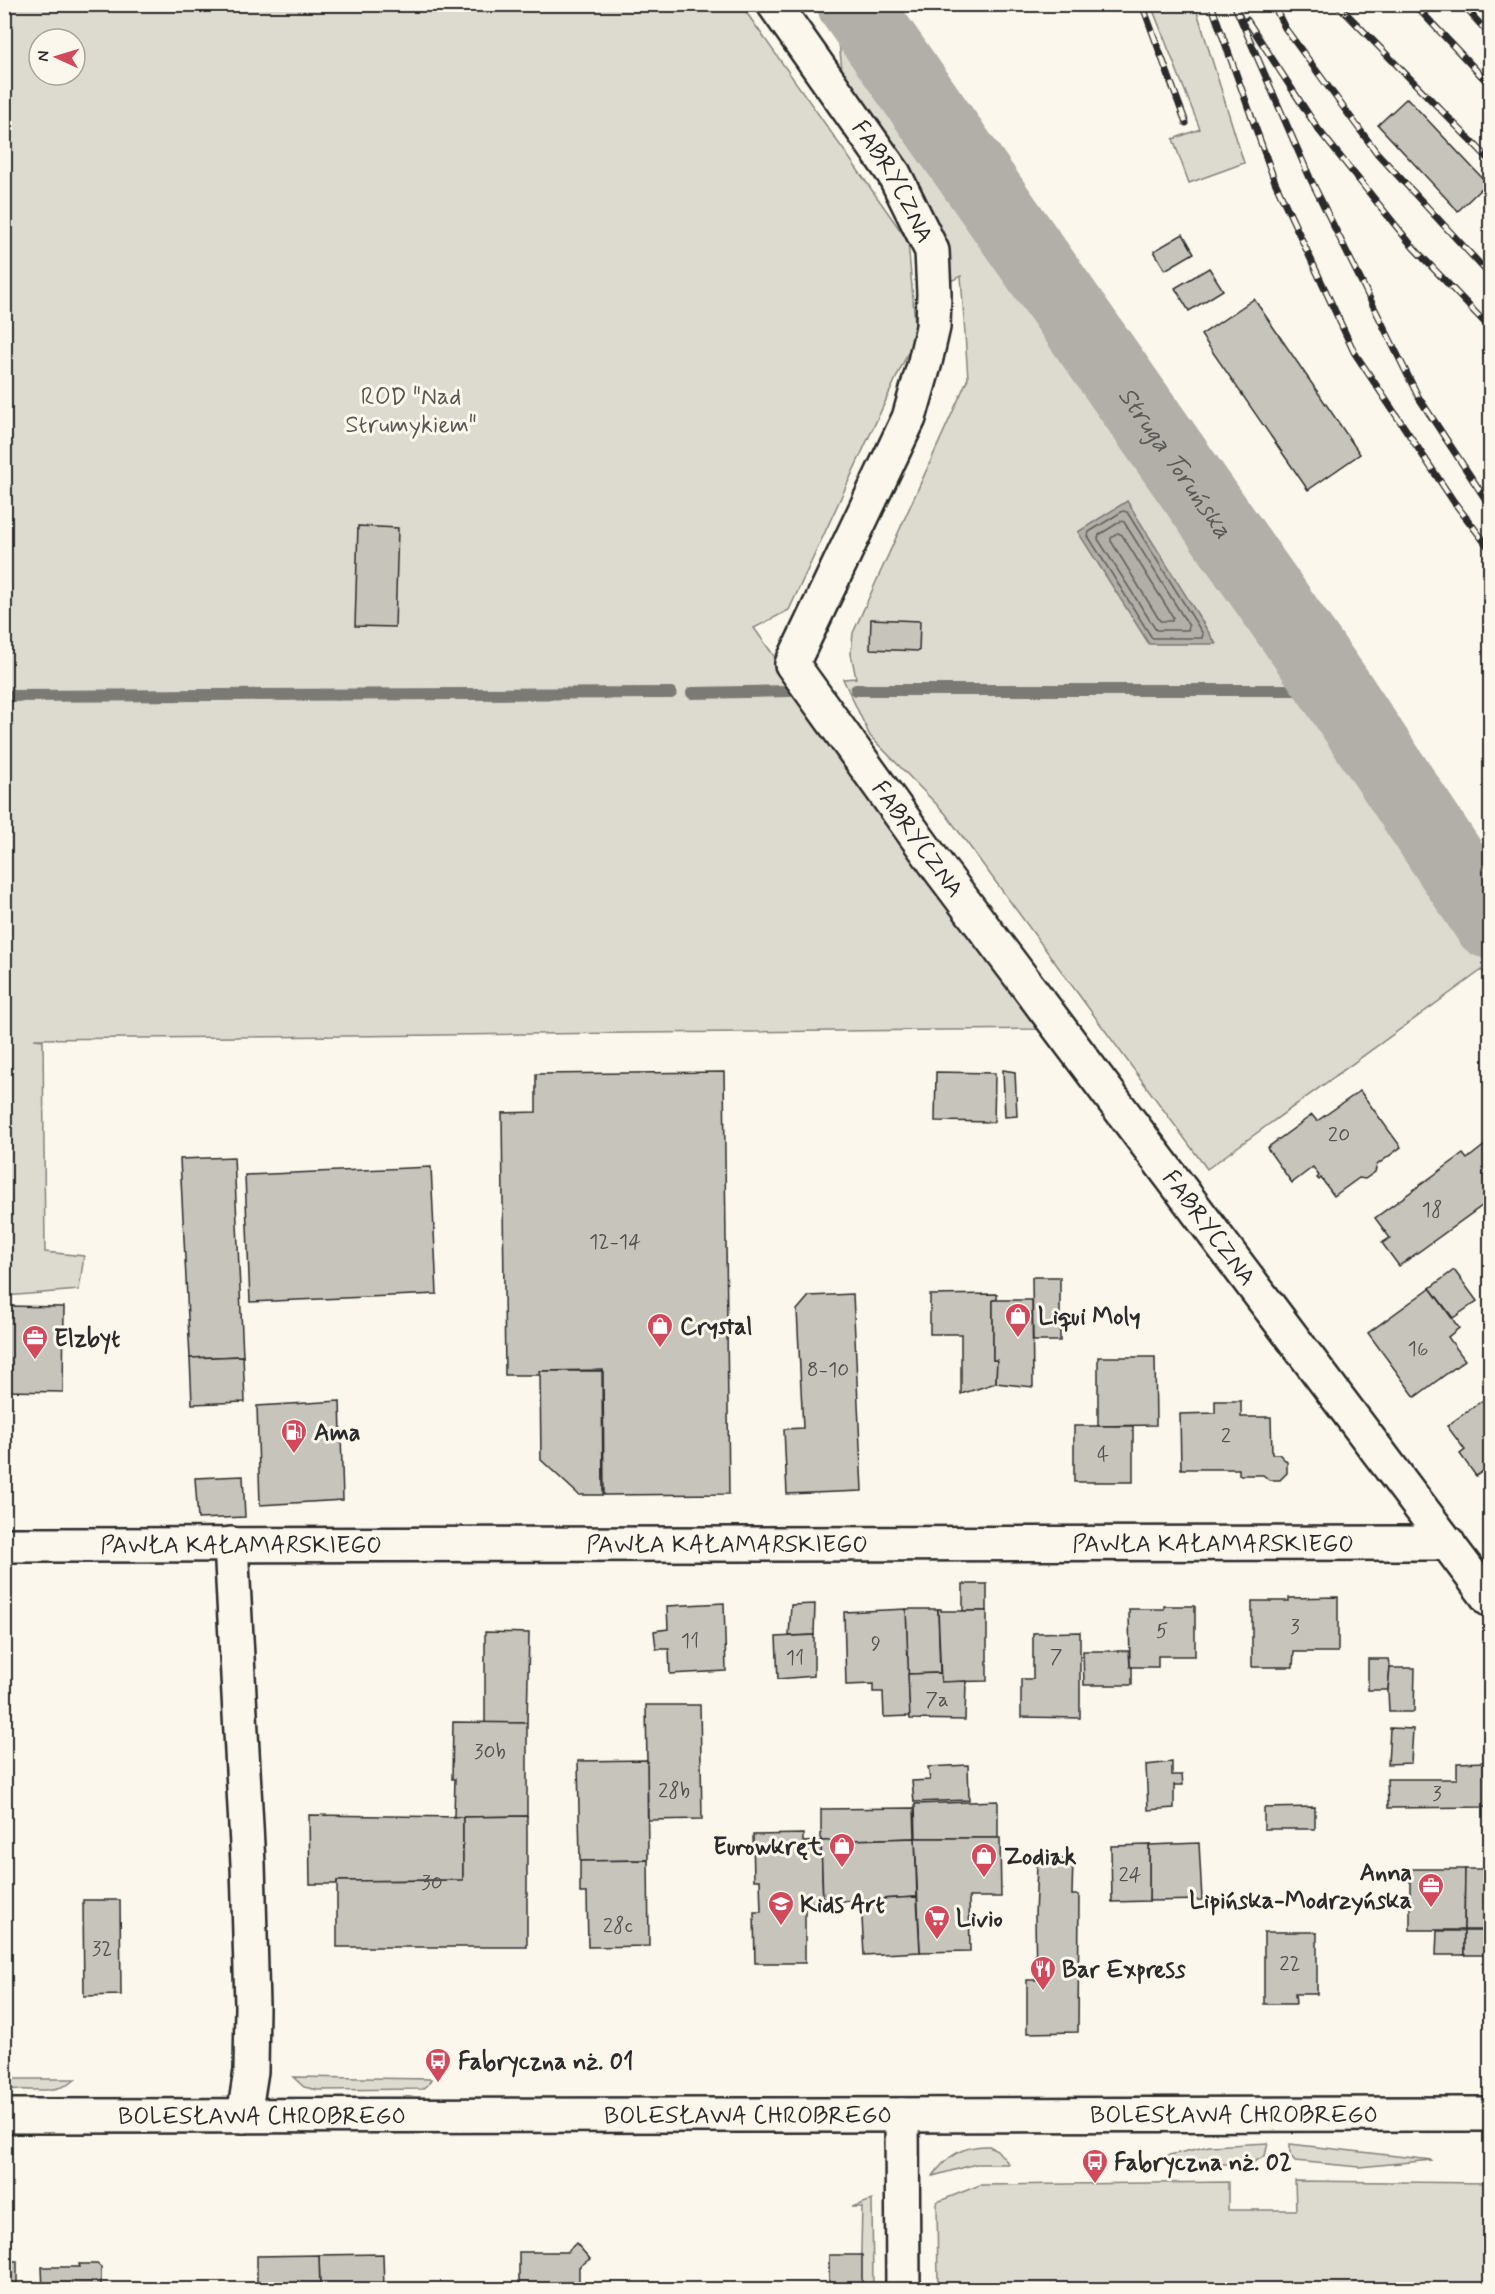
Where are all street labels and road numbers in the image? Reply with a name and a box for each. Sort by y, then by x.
street label: FABRYCZNA [844,115,940,248]
street label: FABRYCZNA [864,775,970,905]
street label: FABRYCZNA [1155,1164,1262,1293]
street label: PAWŁA KAŁAMARSKIEGO [1072,1529,1354,1561]
street label: PAWŁA KAŁAMARSKIEGO [100,1530,382,1562]
street label: PAWŁA KAŁAMARSKIEGO [586,1530,868,1561]
street label: BOLESŁAWA CHROBREGO [1090,2100,1378,2132]
street label: BOLESŁAWA CHROBREGO [118,2101,406,2133]
street label: BOLESŁAWA CHROBREGO [604,2101,892,2132]

